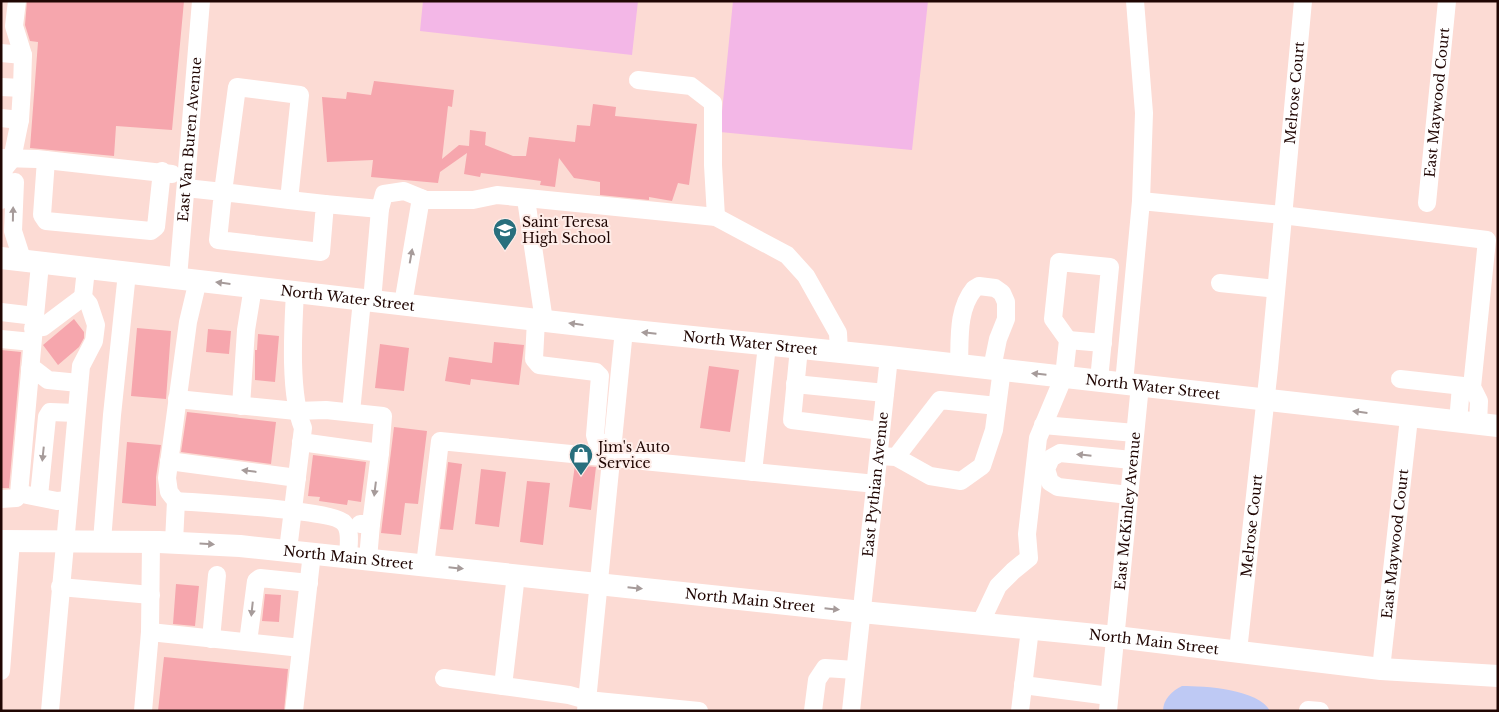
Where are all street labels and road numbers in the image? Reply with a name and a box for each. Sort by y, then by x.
street label: East Maywood Court [1421,26,1453,178]
street label: Melrose Court [1281,40,1308,145]
street label: East Van Buren Avenue [174,56,205,223]
street label: North Water Street [279,281,417,315]
street label: North Water Street [682,327,819,359]
street label: North Water Street [1085,370,1222,404]
street label: East Pythian Avenue [859,411,892,558]
street label: East McKinley Avenue [1111,431,1144,591]
street label: East Maywood Court [1378,467,1412,620]
street label: Melrose Court [1237,473,1266,578]
street label: North Main Street [282,542,415,573]
street label: North Main Street [684,584,817,616]
street label: North Main Street [1088,625,1221,658]

